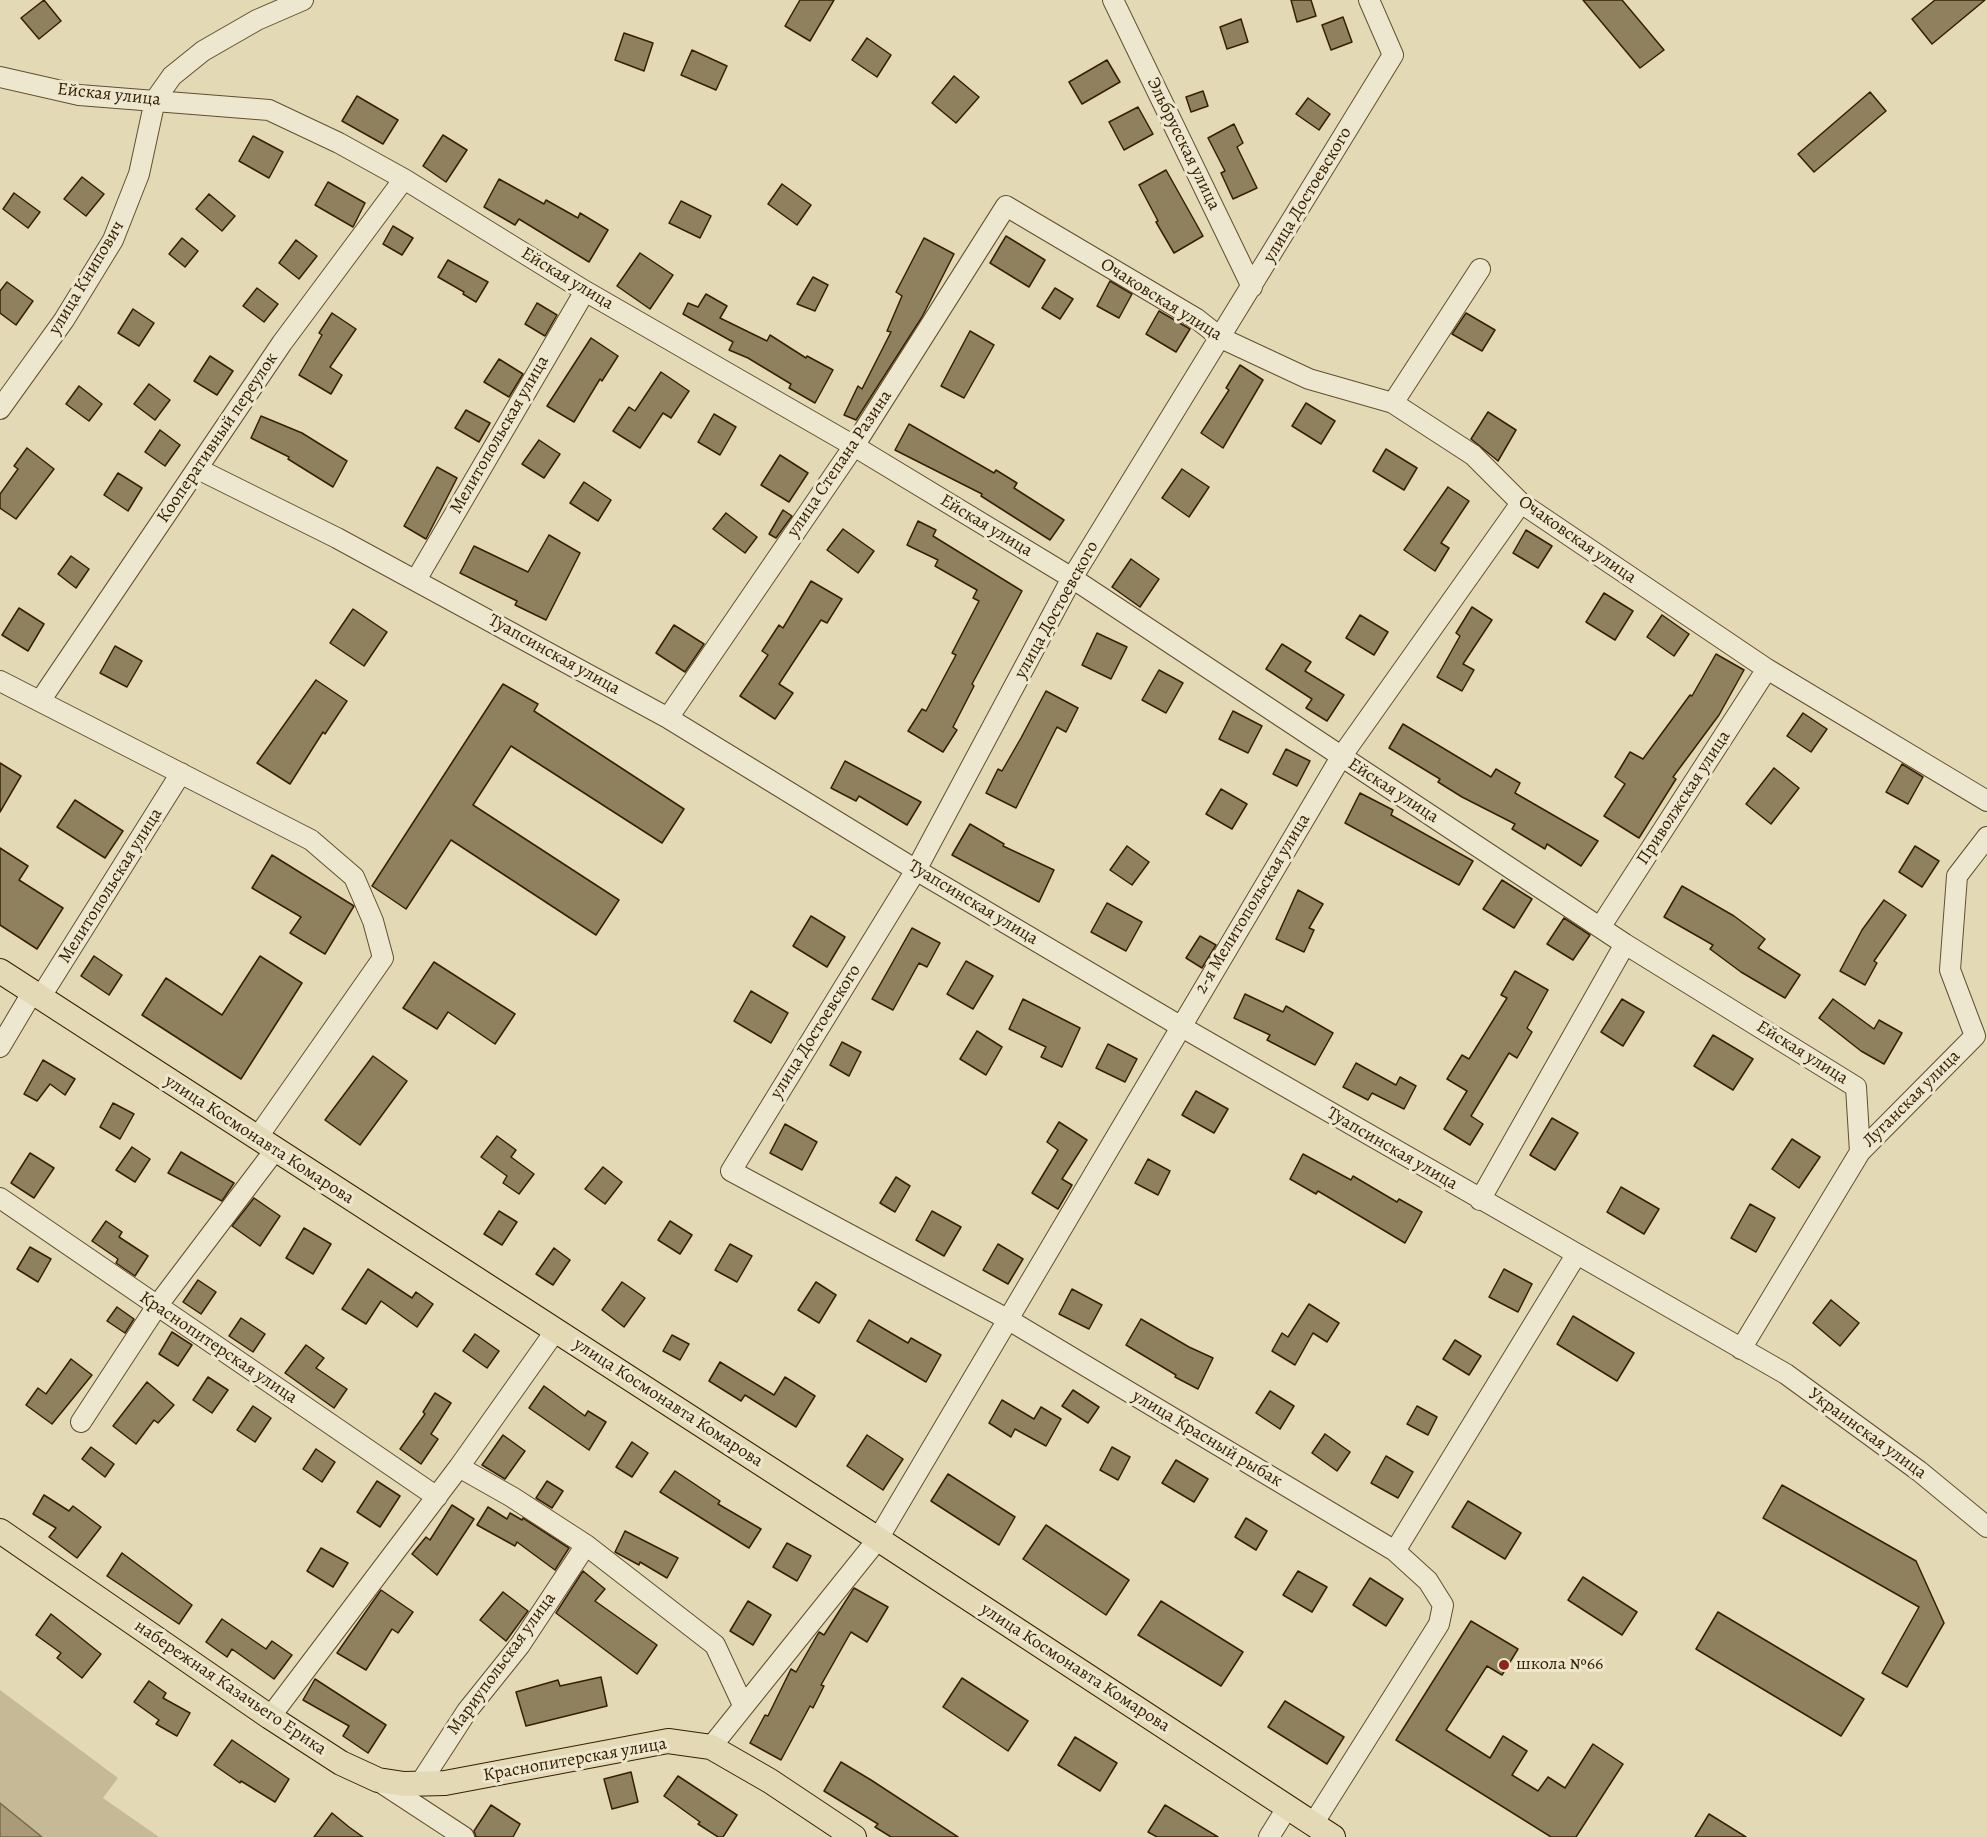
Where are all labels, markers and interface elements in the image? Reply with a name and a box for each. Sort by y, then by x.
street label: Эльбрусская улица [1141,74,1225,214]
street label: Ейская улица [56,79,162,111]
street label: улица Достоевского [1259,123,1357,267]
street label: улица Книпович [45,217,129,339]
street label: Ейская улица [517,243,617,315]
street label: Очаковская улица [1096,254,1226,346]
street label: Кооперативный переулок [153,349,283,527]
street label: Мелитопольская улица [446,352,554,518]
street label: улица Степана Разина [783,386,897,542]
street label: Ейская улица [936,490,1036,562]
street label: Очаковская улица [1514,491,1640,589]
street label: улица Достоевского [1010,537,1104,683]
street label: Туапсинская улица [484,610,624,700]
street label: Приволжская улица [1632,727,1736,869]
street label: Ейская улица [1344,754,1442,828]
street label: Мелитопольская улица [54,804,168,968]
street label: 2-я Мелитопольская улица [1191,810,1315,998]
street label: Туапсинская улица [904,856,1042,950]
street label: улица Достоевского [766,961,866,1103]
street label: Ейская улица [1752,1016,1852,1090]
street label: Луганская улица [1859,1046,1965,1152]
street label: улица Космонавта Комарова [160,1071,358,1209]
street label: Туапсинская улица [1323,1103,1461,1195]
street label: Краснопитерская улица [135,1287,301,1409]
street label: улица Космонавта Комарова [569,1334,767,1472]
street label: Украинская улица [1804,1384,1930,1484]
street label: улица Красный рыбак [1128,1386,1286,1492]
street label: Мариупольская улица [443,1588,561,1740]
street label: улица Космонавта Комарова [976,1599,1174,1737]
street label: набережная Казачьего Ерика [130,1616,330,1760]
place label: школа №66 [1516,1654,1603,1676]
marker: школа №66 [1497,1658,1511,1672]
street label: Краснопитерская улица [482,1733,668,1787]

